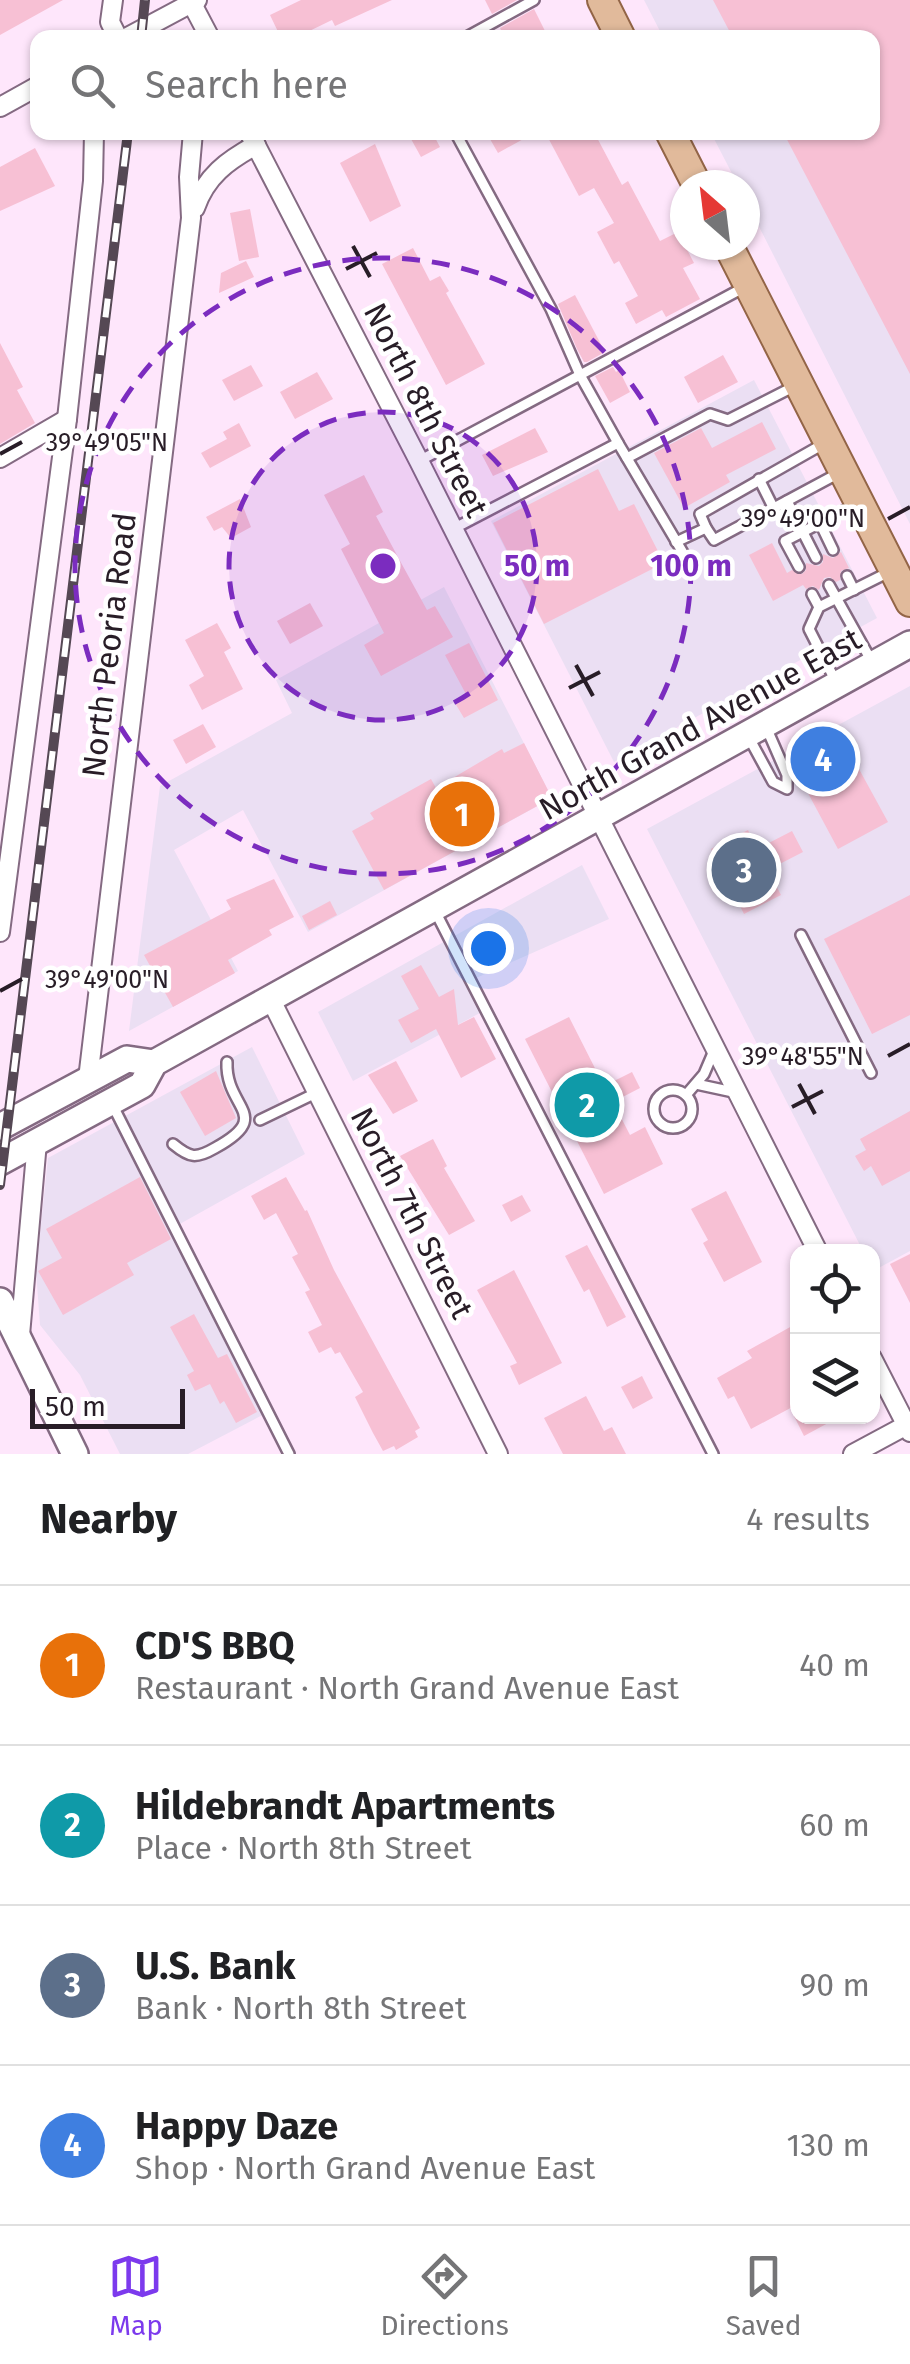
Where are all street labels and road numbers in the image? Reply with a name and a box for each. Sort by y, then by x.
street label: North 8th Street [356,297,496,524]
street label: North Peoria Road [74,510,144,780]
street label: North Grand Avenue East [533,619,868,828]
street label: North 7th Street [343,1101,482,1325]

